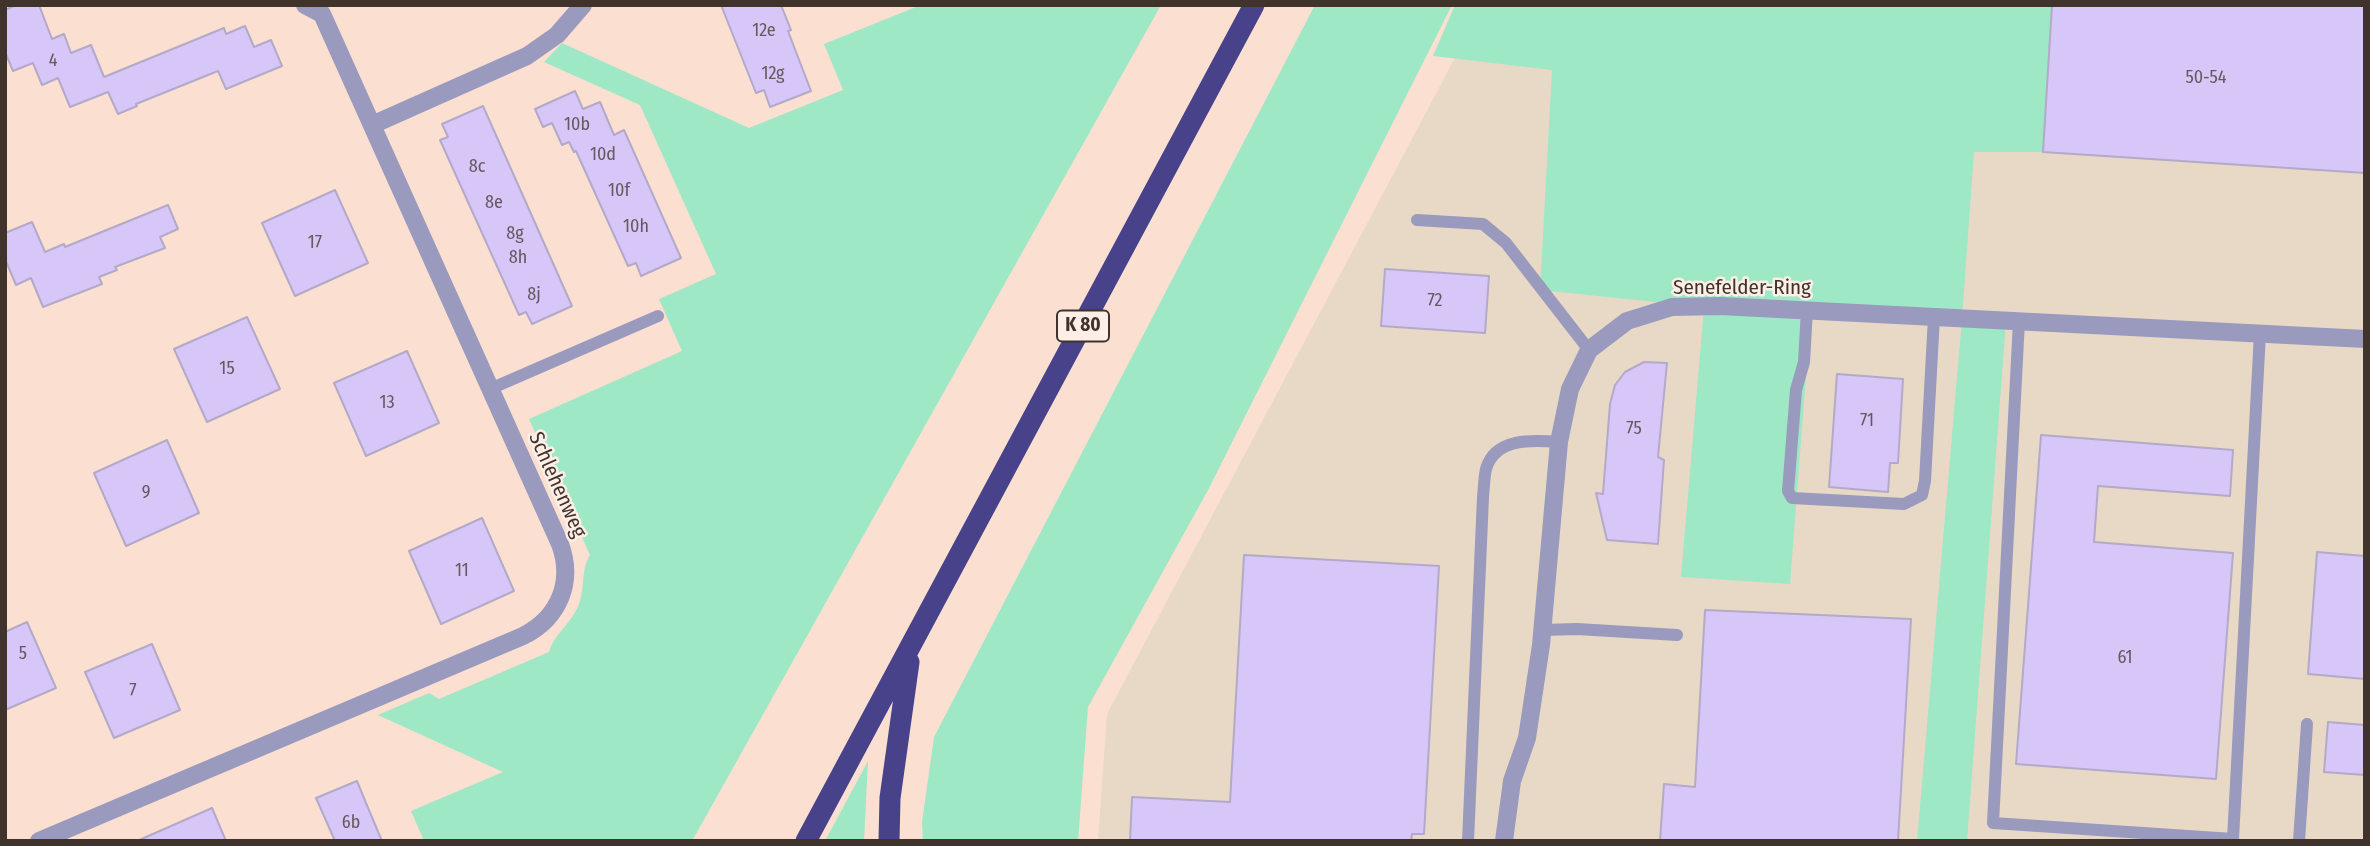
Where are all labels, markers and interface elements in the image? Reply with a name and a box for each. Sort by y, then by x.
house number: 12e [752,20,776,42]
house number: 4 [49,50,57,72]
house number: 12g [761,63,785,85]
house number: 50-54 [2185,67,2227,89]
house number: 10b [564,114,590,136]
house number: 10d [590,144,616,166]
house number: 8c [469,156,485,178]
house number: 10f [608,180,630,202]
house number: 8e [485,192,503,214]
house number: 10h [623,216,649,238]
house number: 8g [506,223,524,245]
house number: 17 [308,232,322,254]
house number: 8h [509,247,527,269]
street label: Senefelder-Ring [1673,275,1811,301]
house number: 8j [527,284,541,306]
house number: 72 [1427,290,1443,312]
road number: K 80 [1057,310,1109,342]
house number: 15 [219,358,235,380]
house number: 13 [379,392,395,414]
house number: 71 [1860,410,1874,432]
house number: 75 [1626,418,1642,440]
street label: Schlehenweg [523,428,591,542]
house number: 9 [142,482,150,504]
house number: 11 [455,560,469,582]
house number: 5 [19,643,27,665]
house number: 61 [2117,647,2133,669]
house number: 7 [129,680,137,702]
house number: 6b [342,812,360,834]

